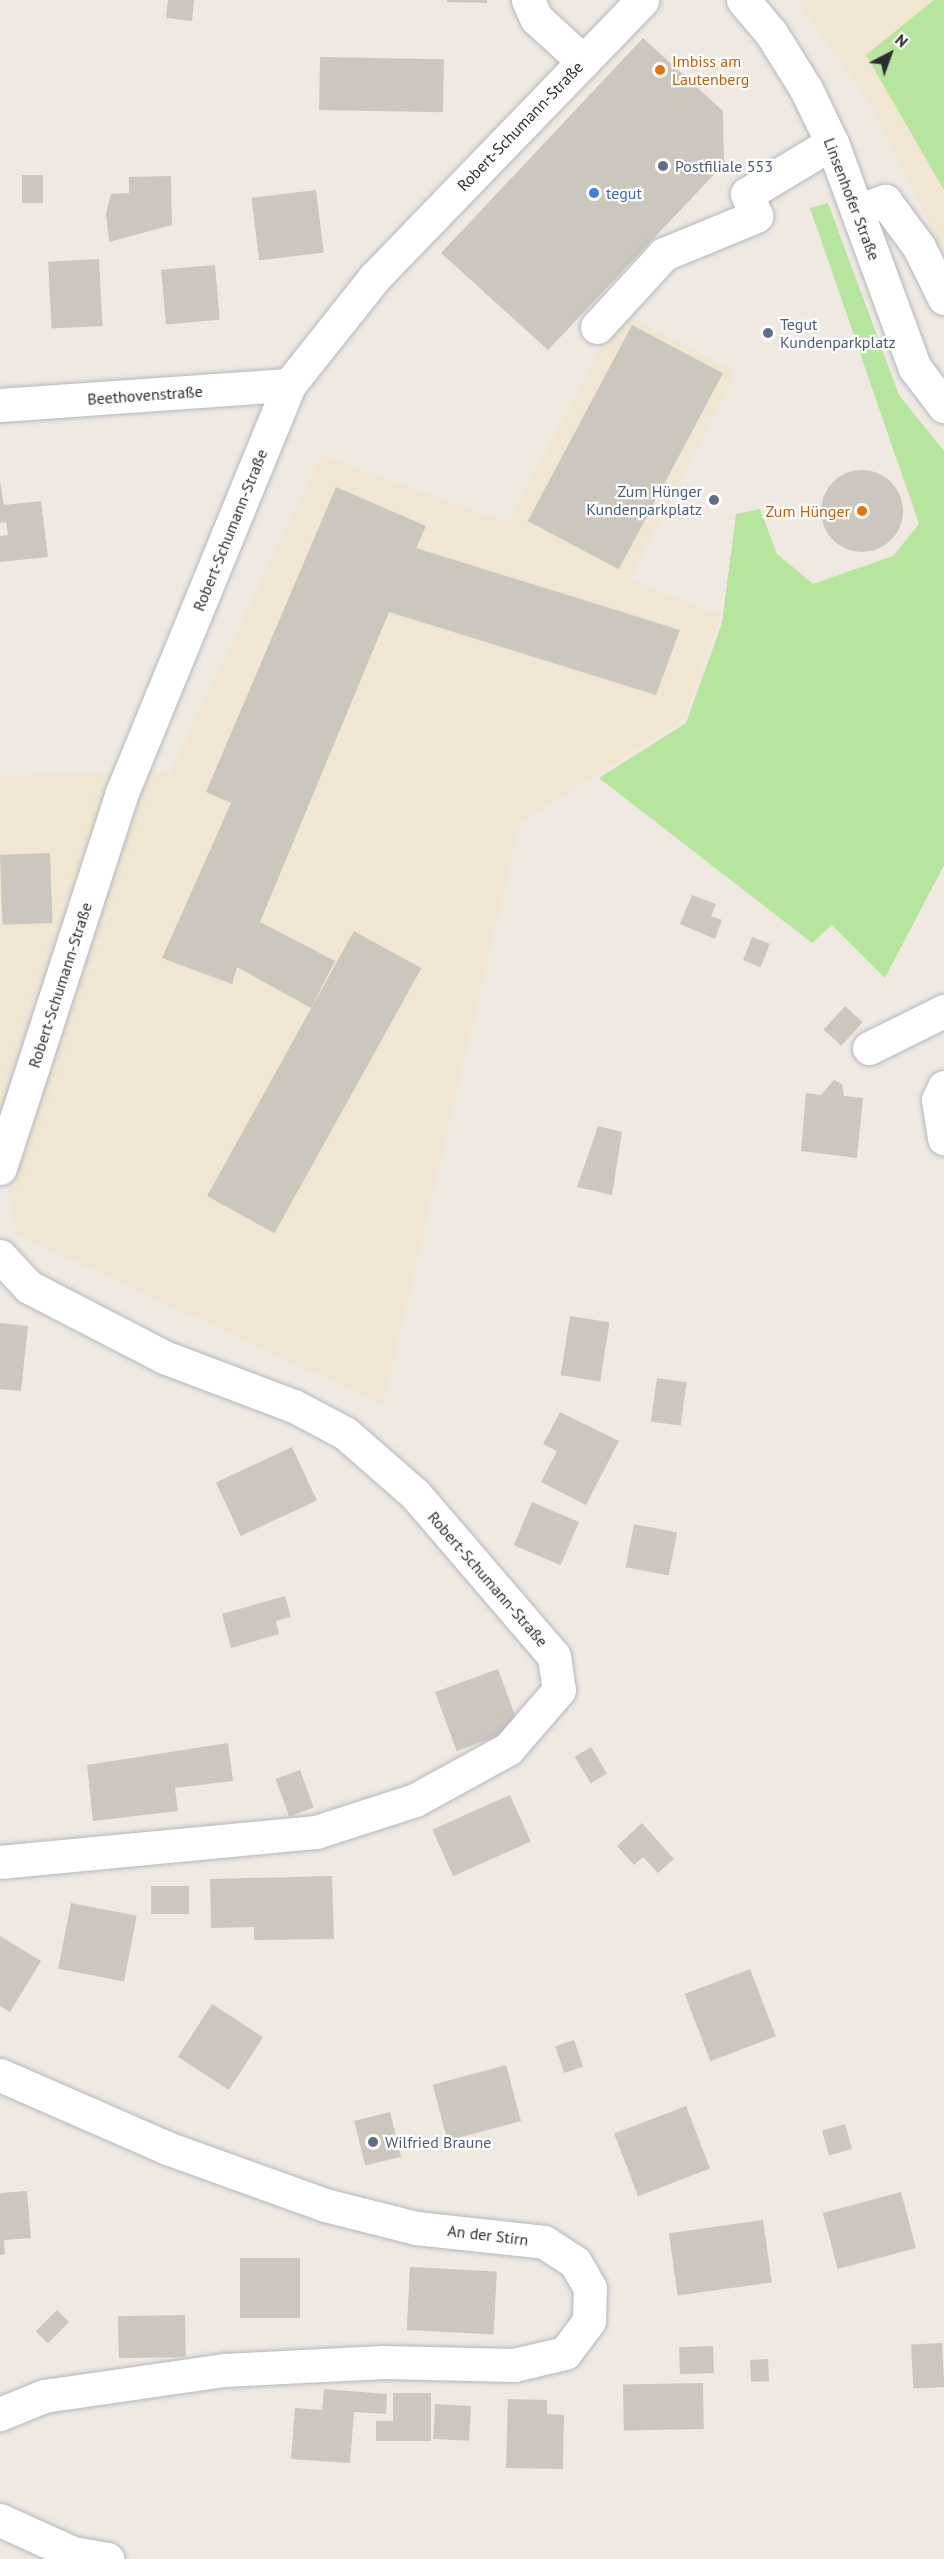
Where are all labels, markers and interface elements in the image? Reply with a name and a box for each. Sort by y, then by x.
north arrow [860,24,920,84]
text: N [891,29,912,51]
place label: Imbiss am Lautenberg [672,51,749,89]
street label: Robert-Schumann-Straße [453,57,587,195]
marker: Imbiss am Lautenberg [653,63,667,77]
street label: Linsenhofer Straße [820,135,884,263]
place label: Postfiliale 553 [675,156,773,176]
marker: Postfiliale 553 [656,159,670,173]
place label: tegut [606,183,642,203]
marker: tegut [587,186,601,200]
place label: Tegut Kundenparkplatz [780,314,896,352]
marker: Tegut Kundenparkplatz [761,326,775,340]
street label: Beethovenstraße [87,381,203,409]
street label: Robert-Schumann-Straße [189,446,271,614]
place label: Zum Hünger Kundenparkplatz [586,481,702,519]
marker: Zum Hünger Kundenparkplatz [707,493,721,507]
place label: Zum Hünger [765,501,850,521]
marker: Zum Hünger [855,504,869,518]
street label: Robert-Schumann-Straße [24,900,96,1070]
street label: Robert-Schumann-Straße [424,1507,552,1651]
place label: Wilfried Braune [385,2132,491,2152]
marker: Wilfried Braune [366,2135,380,2149]
street label: An der Stirn [447,2221,529,2249]

